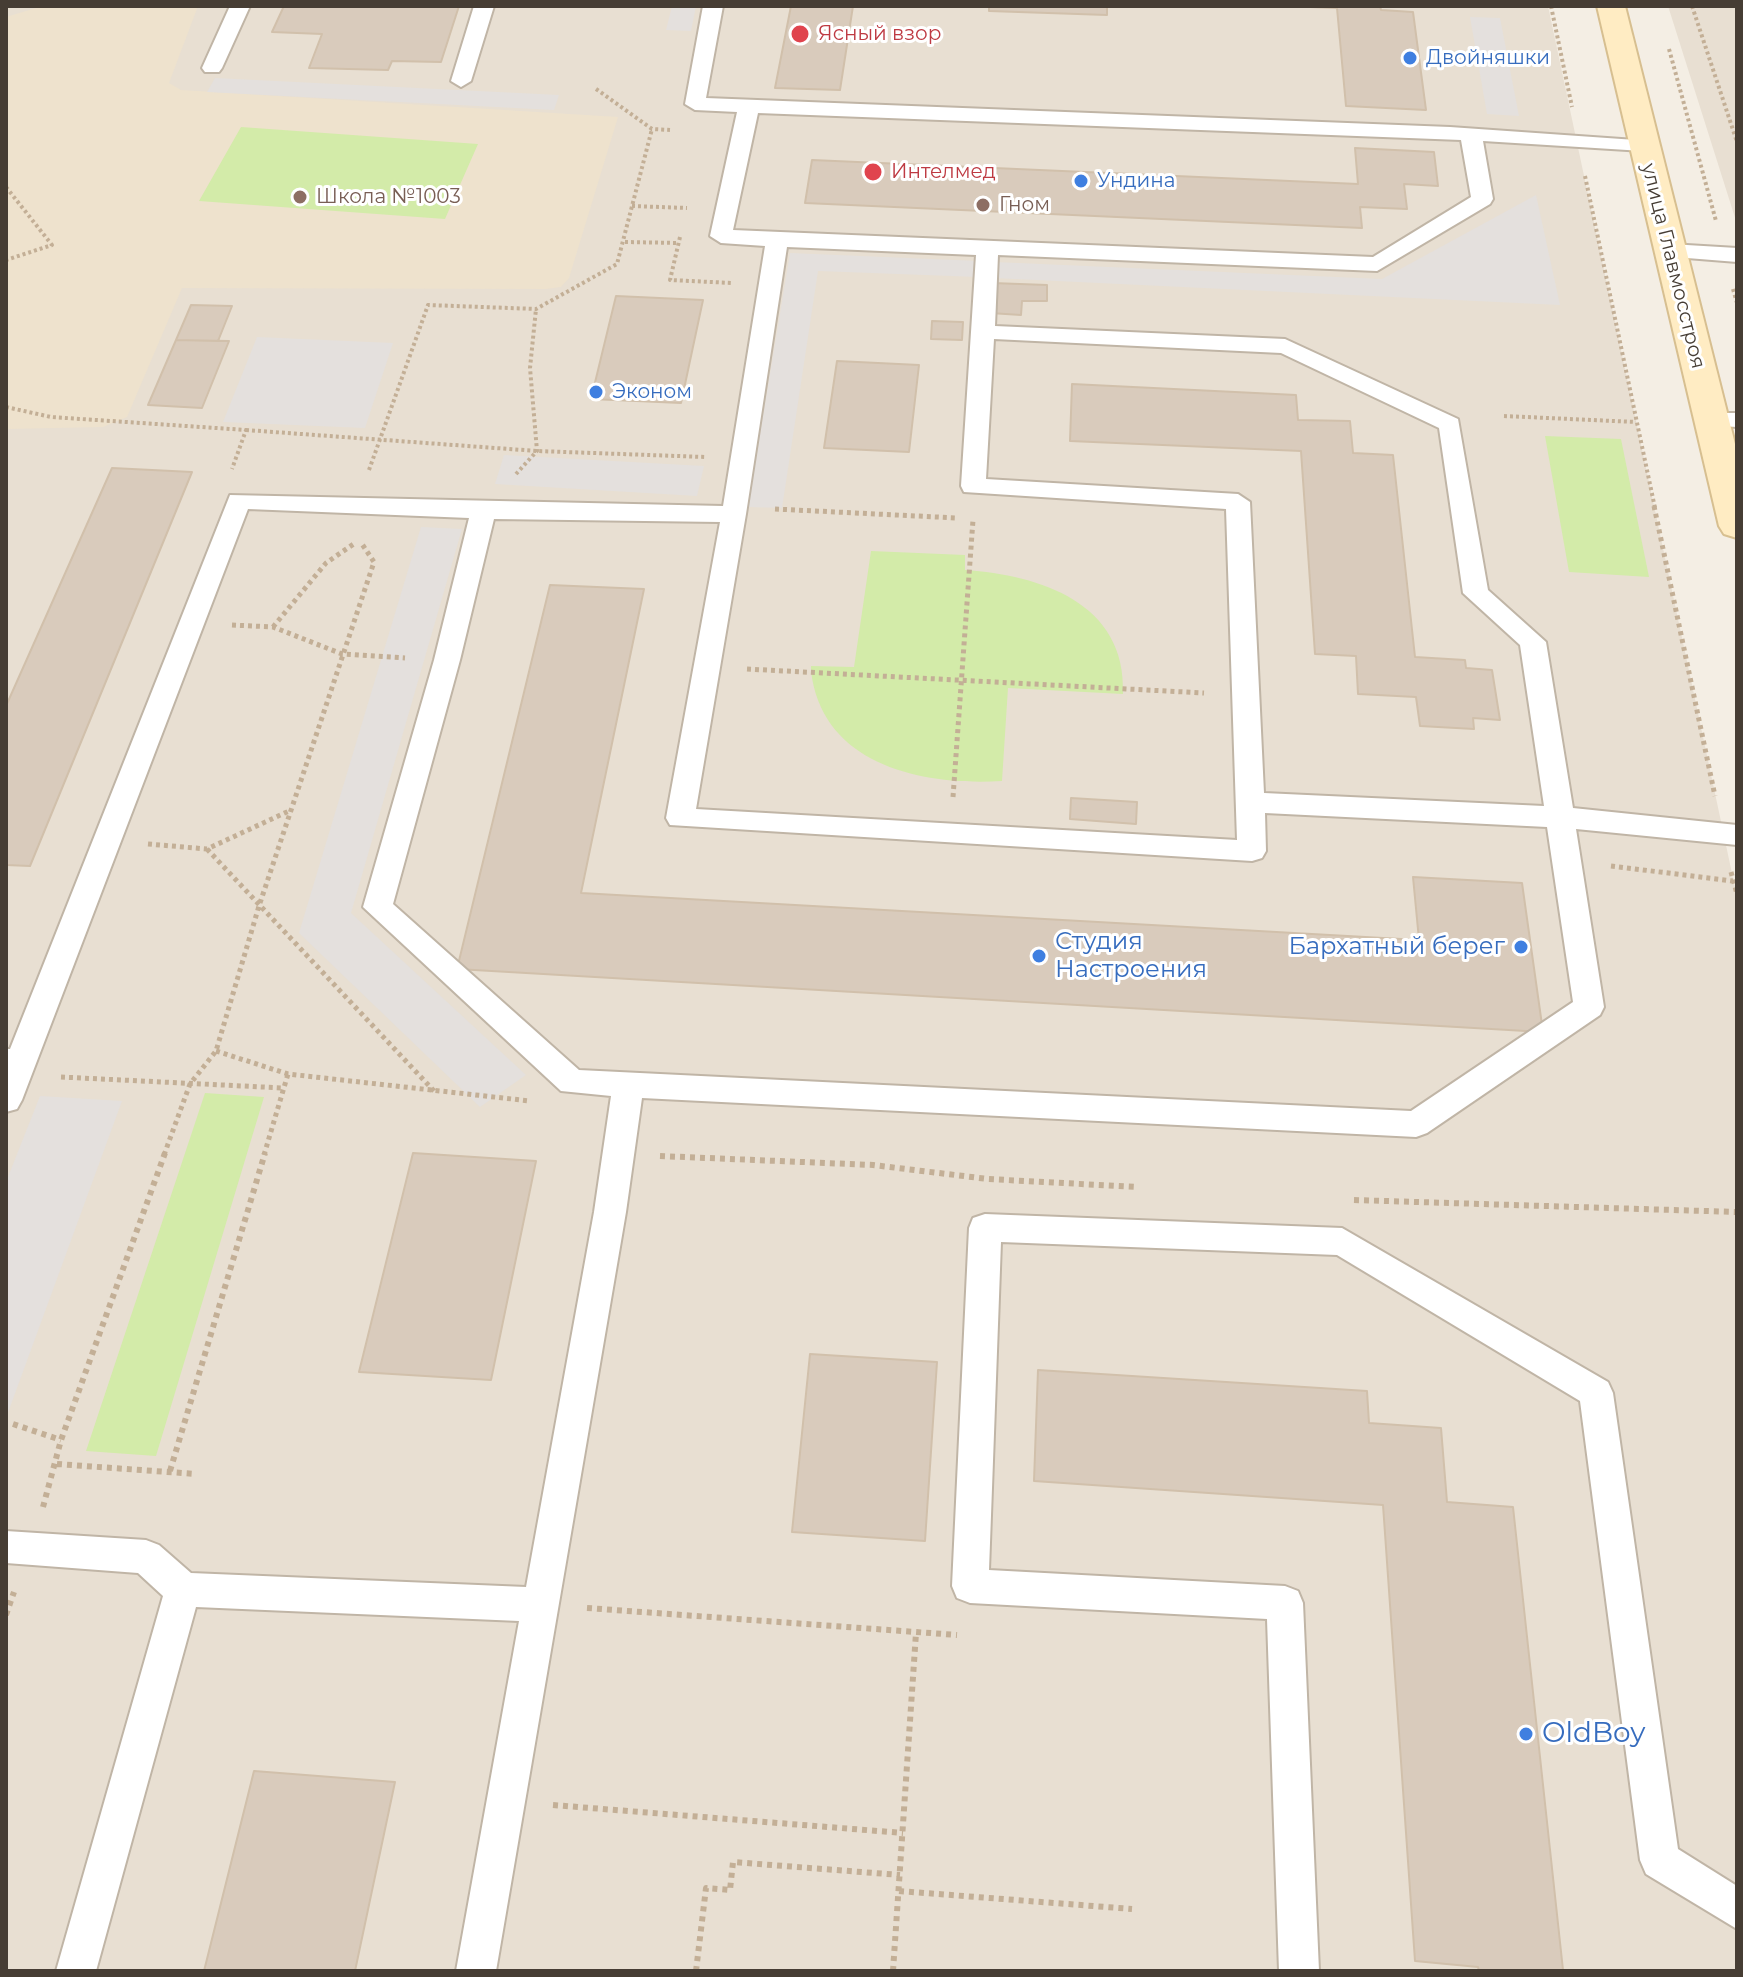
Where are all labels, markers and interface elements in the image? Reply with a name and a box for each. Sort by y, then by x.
place label: Ясный взор [818,22,941,46]
marker: Ясный взор [789,23,811,45]
place label: Двойняшки [1426,46,1550,70]
marker: Двойняшки [1401,49,1419,67]
place label: Интелмед [891,160,996,184]
marker: Интелмед [862,161,884,183]
street label: улица Главмосстроя [1636,161,1710,371]
place label: Ундина [1097,169,1175,193]
marker: Ундина [1072,172,1090,190]
place label: Школа №1003 [316,185,461,209]
marker: Школа №1003 [291,188,309,206]
place label: Гном [999,193,1050,217]
marker: Гном [974,196,992,214]
place label: Эконом [612,380,692,404]
marker: Эконом [587,383,605,401]
place label: Студия Настроения [1055,928,1207,984]
place label: Бархатный берег [1289,933,1505,961]
marker: Бархатный берег [1512,938,1530,956]
marker: Студия Настроения [1030,947,1048,965]
place label: OldBoy [1542,1717,1645,1751]
marker: OldBoy [1517,1725,1535,1743]

